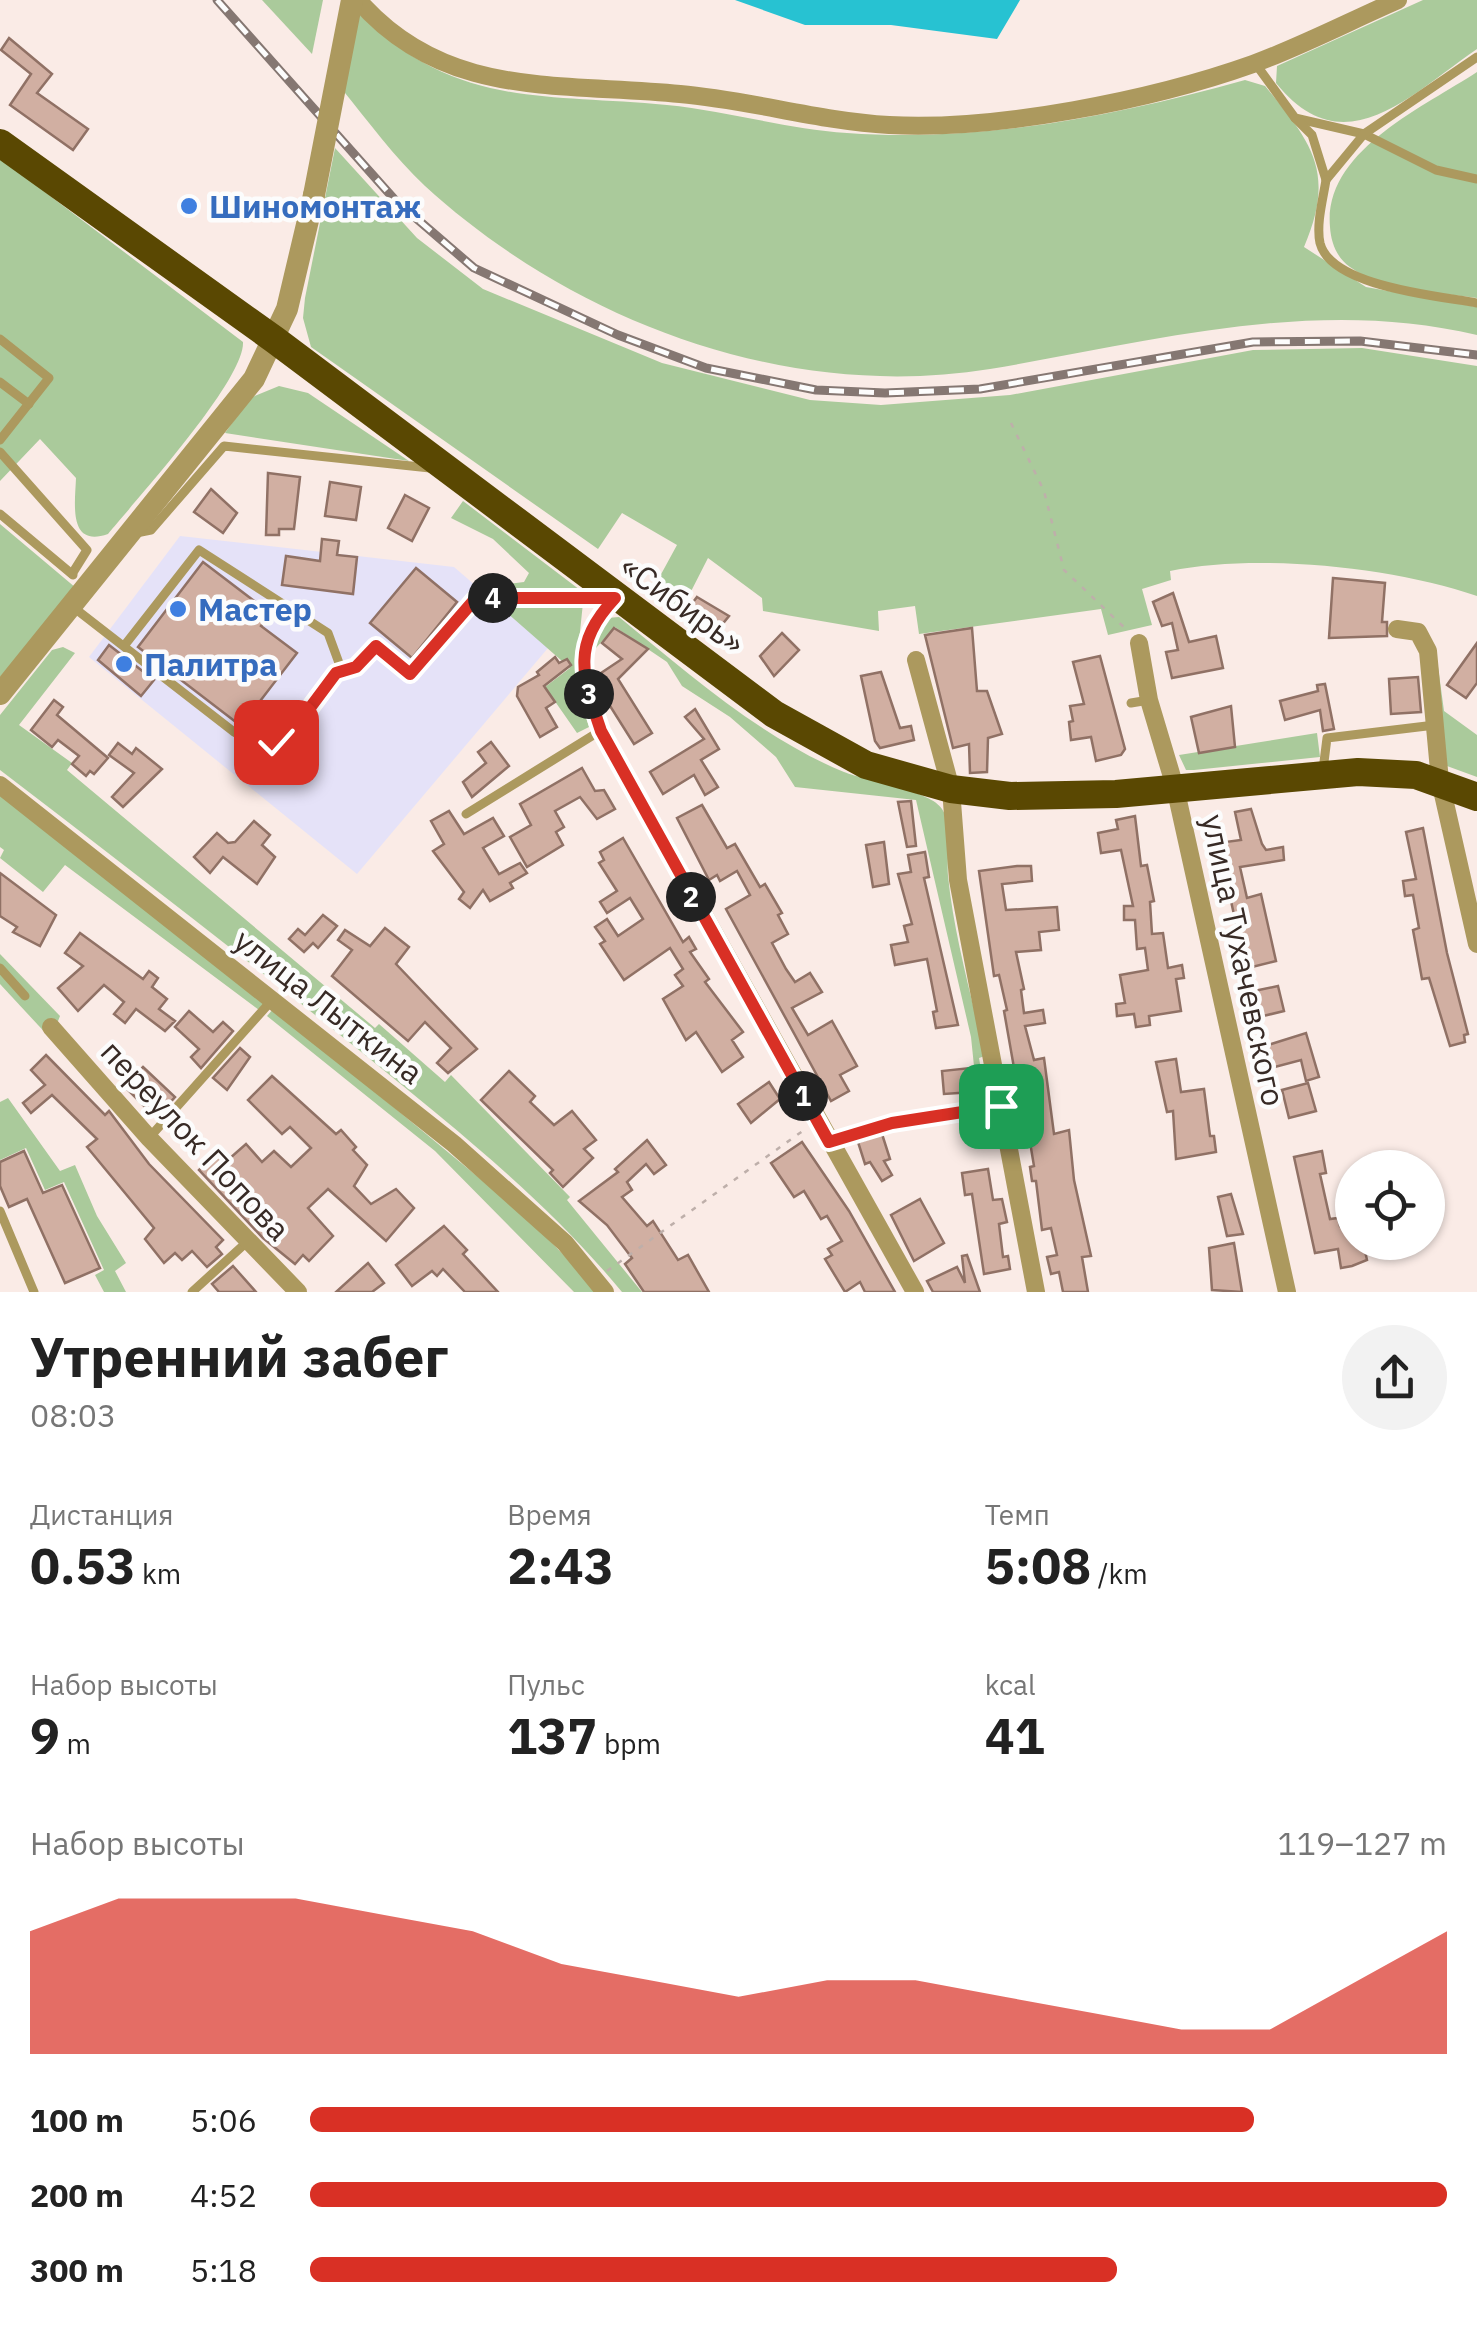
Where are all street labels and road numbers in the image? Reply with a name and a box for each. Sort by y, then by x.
street label: «Сибирь» [613,545,753,663]
street label: улица Тухачевского [1193,810,1295,1110]
street label: улица Лыткина [226,919,432,1093]
street label: переулок Попова [92,1031,300,1249]

